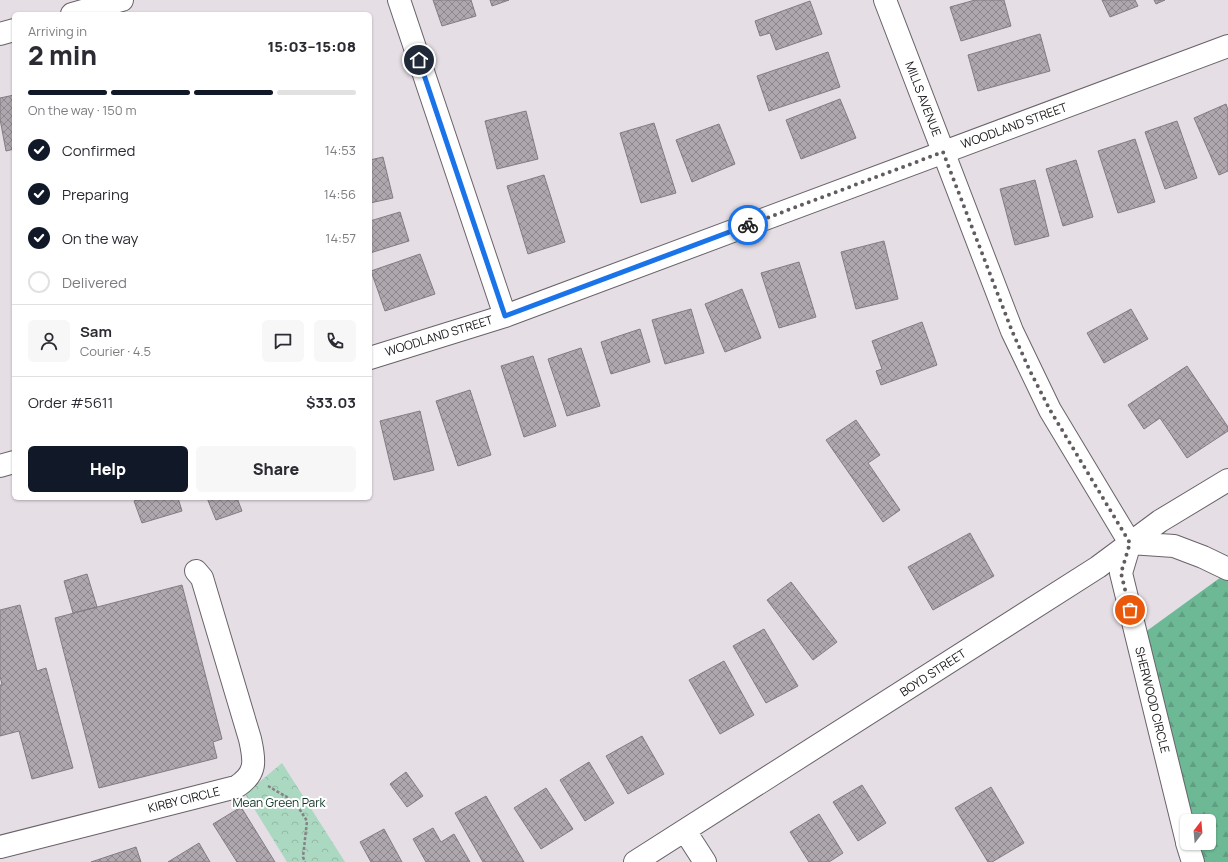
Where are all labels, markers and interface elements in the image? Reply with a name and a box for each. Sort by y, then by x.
text: Arriving in [28,22,87,40]
text: 15:03–15:08 [267,36,356,57]
text: 2 min [28,37,97,73]
pin [402,43,436,77]
icon: home [408,49,430,71]
street label: MILLS AVENUE [901,59,946,139]
street label: WOODLAND STREET [958,98,1070,153]
text: On the way · 150 m [28,101,136,119]
icon: check [28,139,50,161]
text: Confirmed [62,140,135,161]
text: 14:53 [325,141,356,159]
icon: check [28,183,50,205]
text: Preparing [62,184,129,205]
text: 14:56 [324,185,356,203]
courier [728,205,768,245]
icon: bike [737,214,759,236]
icon: check [28,227,50,249]
text: On the way [62,228,138,249]
text: 14:57 [325,229,356,247]
text: Delivered [62,272,127,293]
street label: WOODLAND STREET [383,311,496,360]
button: person [28,320,70,362]
button: chat [262,320,304,362]
button: phone [314,320,356,362]
text: Sam [80,321,112,342]
text: Courier · 4.5 [80,342,151,360]
text: Order #5611 [28,392,113,413]
text: $33.03 [306,392,356,413]
button: Help [28,446,188,492]
button: Share [196,446,356,492]
pin [1113,593,1147,627]
icon: bag [1119,599,1141,621]
street label: BOYD STREET [896,644,970,700]
street label: SHERWOOD CIRCLE [1131,645,1174,755]
street label: KIRBY CIRCLE [146,782,222,817]
park label: Mean Green Park [232,794,327,811]
north arrow [1180,814,1216,850]
map controls [1180,814,1216,850]

